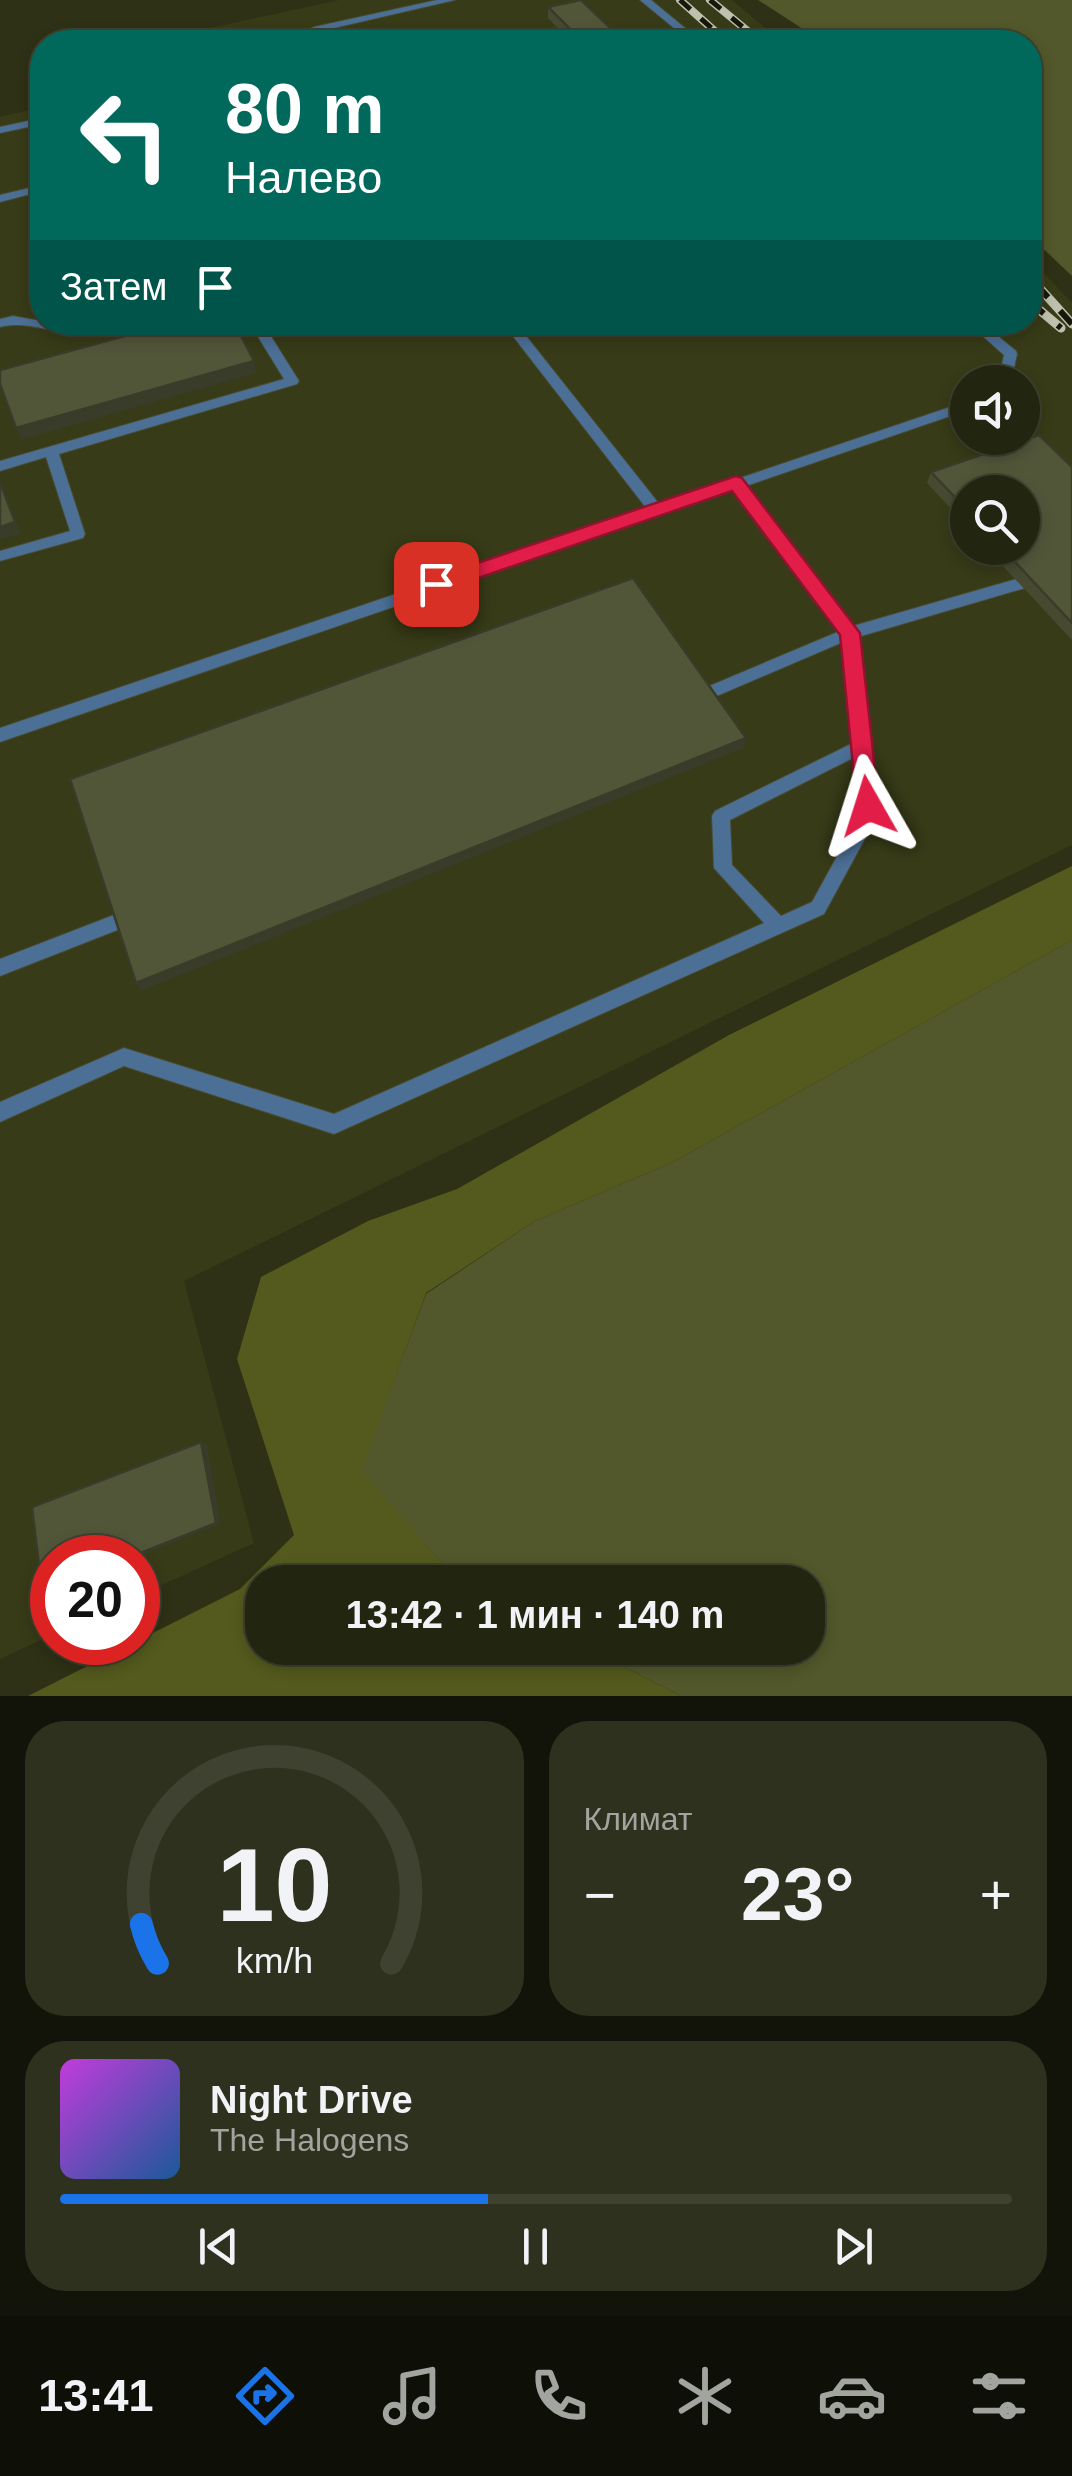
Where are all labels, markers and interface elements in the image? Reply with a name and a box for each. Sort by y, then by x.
icon: left [60,70,190,200]
text: 80 m [225,70,385,148]
text: Налево [225,152,382,203]
icon: arrive [188,260,243,315]
text: Затем [60,266,168,308]
map controls [950,365,1040,565]
button: sound [950,365,1040,455]
button: search [950,475,1040,565]
pin [394,542,479,627]
icon: arrive [409,557,464,612]
position arrow [816,754,920,858]
speed limit sign: 20 [30,1535,160,1665]
text: 13:42 · 1 мин · 140 m [346,1594,724,1636]
text: Климат [584,1801,692,1837]
text: 10 [216,1827,332,1943]
text: 23° [741,1852,854,1936]
text: − [584,1864,616,1926]
text: + [980,1864,1012,1926]
text: km/h [236,1941,313,1981]
text: Night Drive [210,2079,413,2121]
text: The Halogens [210,2122,409,2158]
icon: previous [191,2219,246,2274]
icon: pause [508,2219,563,2274]
icon: next [826,2219,881,2274]
icon: directions [230,2361,300,2431]
icon: music [377,2361,447,2431]
icon: phone [524,2361,594,2431]
icon: climate [670,2361,740,2431]
icon: car [817,2361,887,2431]
icon: filters [964,2361,1034,2431]
text: 13:41 [38,2370,153,2421]

